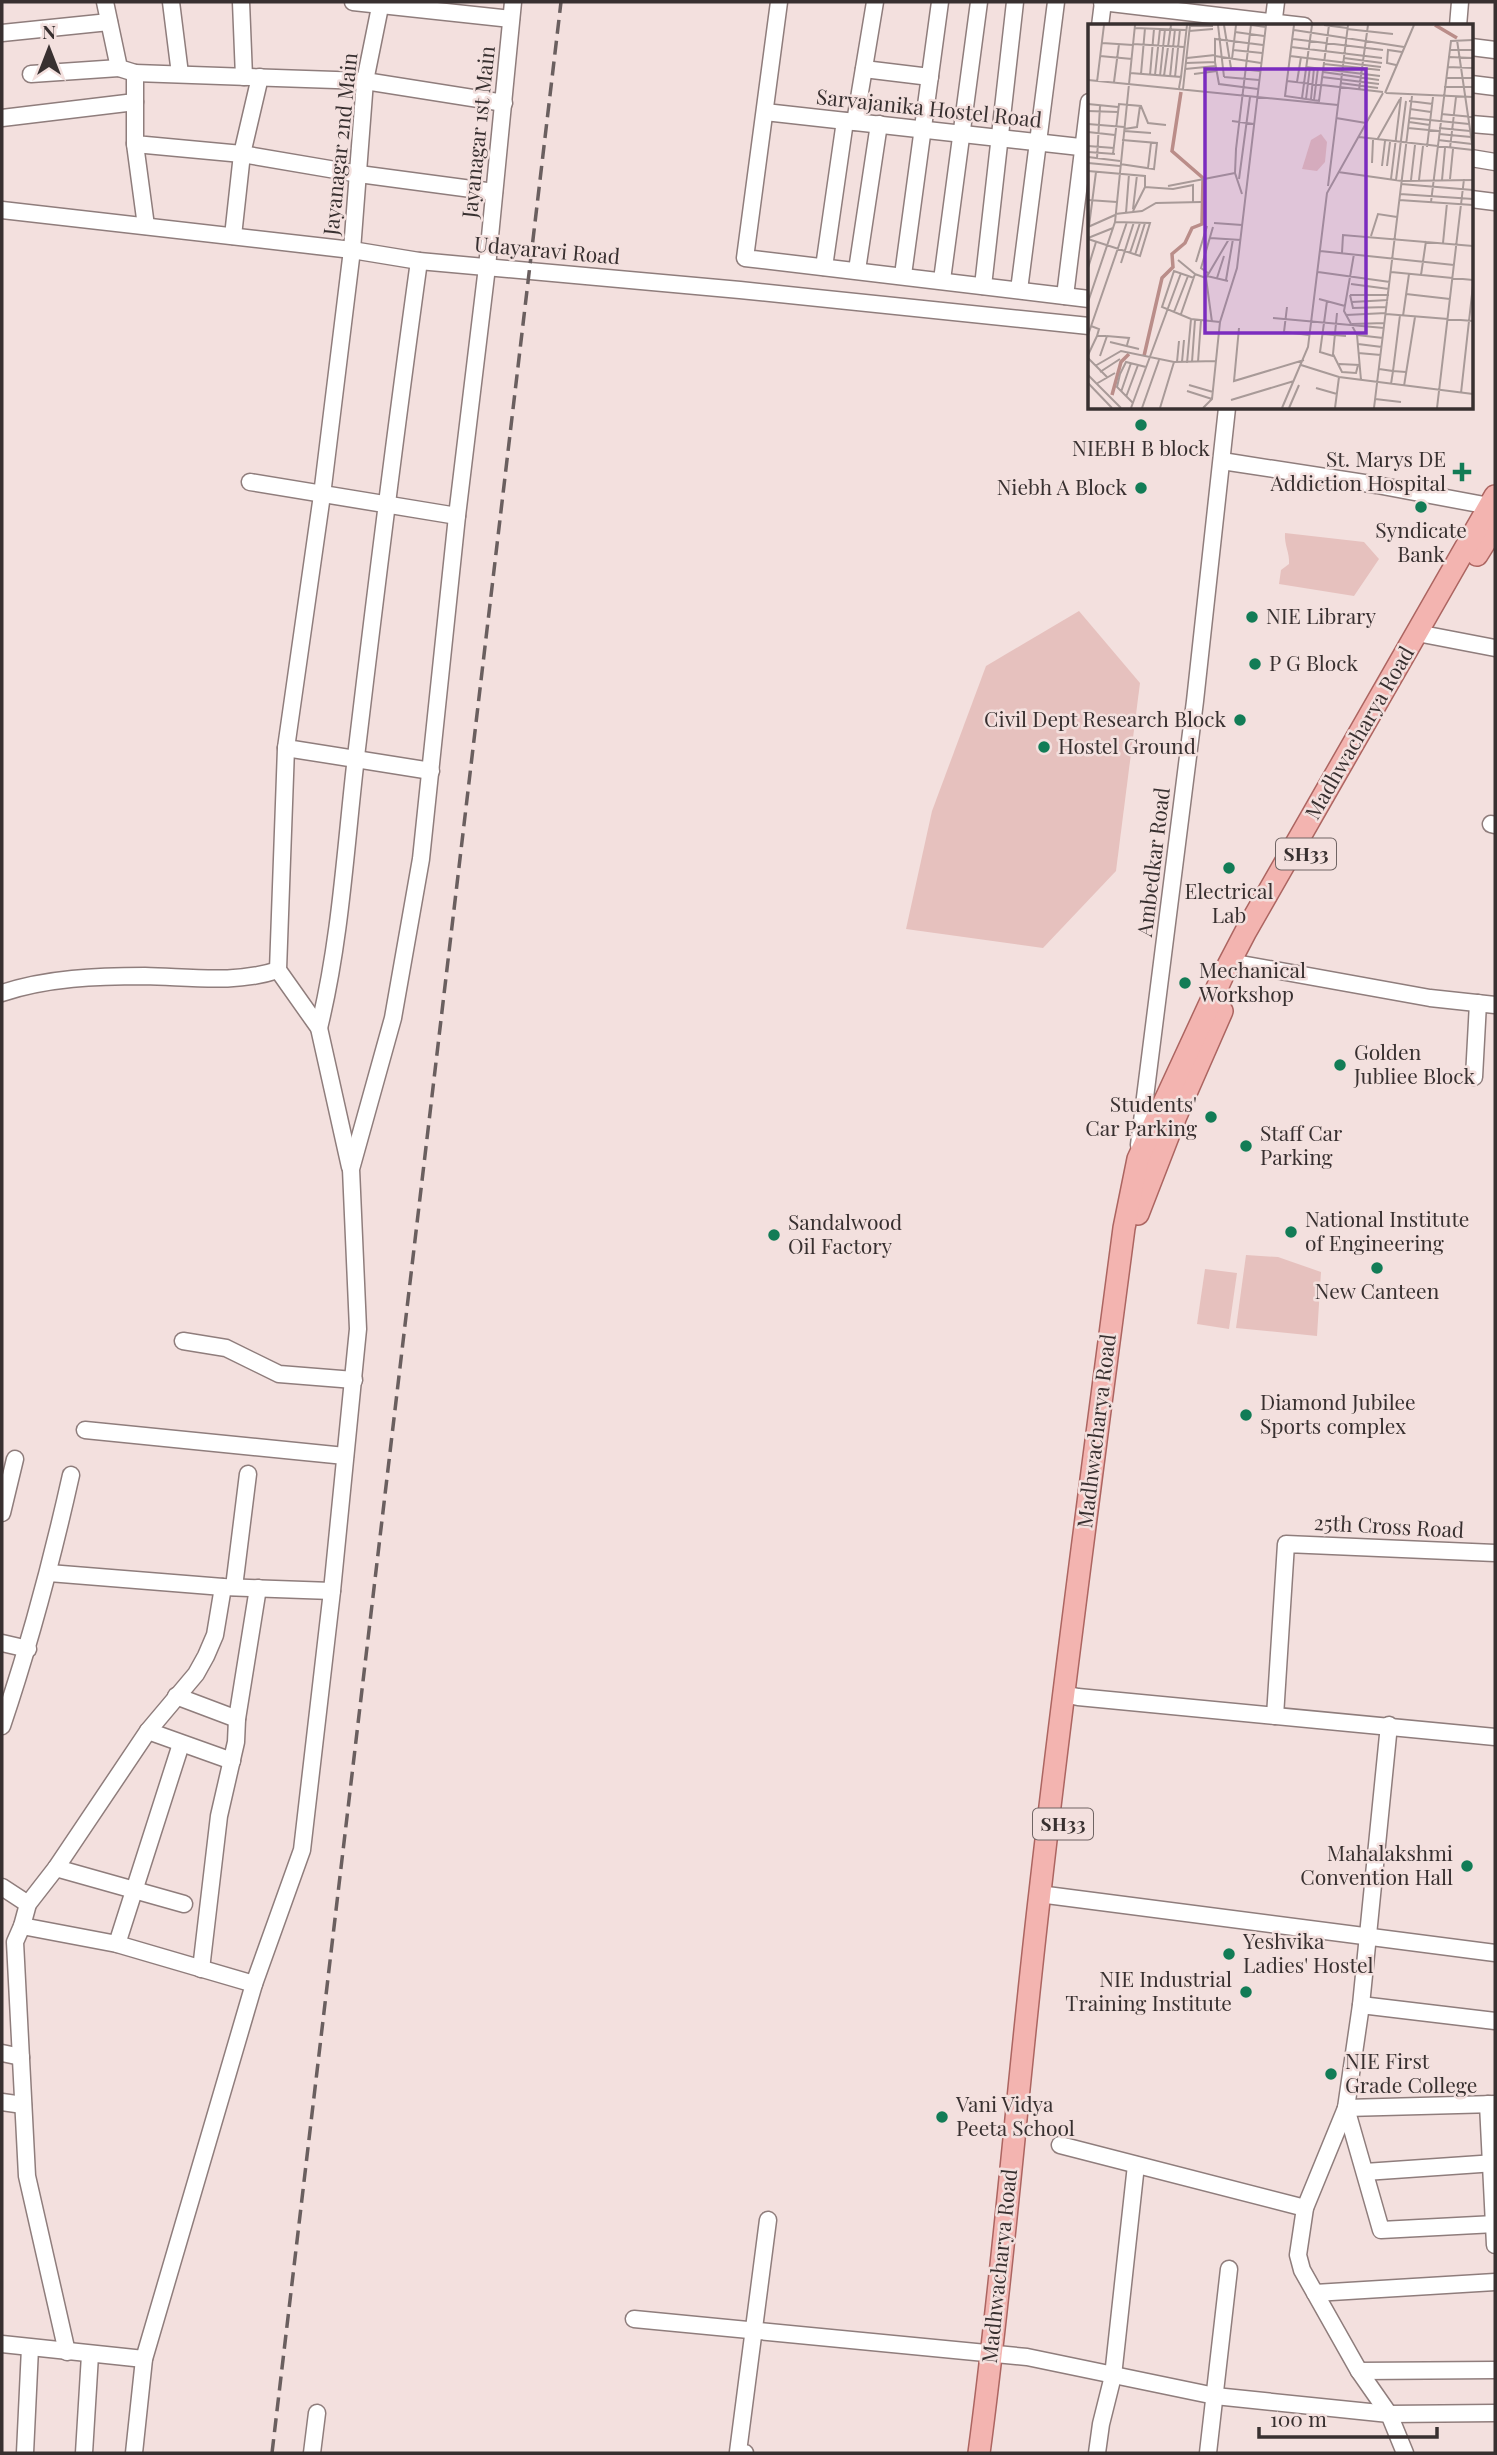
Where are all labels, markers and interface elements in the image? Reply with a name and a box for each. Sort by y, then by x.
north arrow [14,14,84,84]
text: N [42,18,56,44]
inset map [1088,24,1472,410]
street label: Jayanagar 1st Main [454,44,500,220]
street label: Jayanagar 2nd Main [315,51,363,237]
street label: Sarvajanika Hostel Road [815,81,1043,133]
street label: Udayaravi Road [473,229,621,269]
marker: NIEBH B block [1133,417,1149,433]
place label: NIEBH B block [1072,433,1210,461]
place label: St. Marys DE Addiction Hospital [1269,444,1446,496]
marker: St. Marys DE Addiction Hospital [1452,462,1472,482]
place label: Niebh A Block [997,472,1127,500]
marker: Niebh A Block [1133,480,1149,496]
marker: Syndicate Bank [1413,499,1429,515]
place label: Syndicate Bank [1375,515,1467,567]
place label: NIE Library [1266,601,1376,629]
marker: NIE Library [1244,609,1260,625]
street label: Madhwacharya Road [1297,640,1419,824]
place label: P G Block [1269,648,1358,676]
marker: P G Block [1247,656,1263,672]
place label: Civil Dept Research Block [984,704,1226,732]
marker: Civil Dept Research Block [1232,712,1248,728]
place label: Hostel Ground [1058,731,1196,759]
marker: Hostel Ground [1036,739,1052,755]
street label: Ambedkar Road [1129,785,1175,939]
road number: SH33 [1276,838,1336,870]
marker: Electrical Lab [1221,860,1237,876]
place label: Electrical Lab [1184,876,1274,928]
place label: Mechanical Workshop [1198,955,1306,1007]
marker: Mechanical Workshop [1177,975,1193,991]
place label: Golden Jubliee Block [1353,1037,1475,1089]
marker: Golden Jubliee Block [1332,1057,1348,1073]
place label: Students' Car Parking [1085,1089,1197,1141]
marker: Students' Car Parking [1203,1109,1219,1125]
place label: Staff Car Parking [1260,1118,1343,1170]
marker: Staff Car Parking [1238,1138,1254,1154]
place label: National Institute of Engineering [1305,1204,1470,1256]
place label: Sandalwood Oil Factory [788,1207,902,1259]
marker: National Institute of Engineering [1283,1224,1299,1240]
marker: Sandalwood Oil Factory [766,1227,782,1243]
marker: New Canteen [1369,1260,1385,1276]
place label: New Canteen [1315,1276,1440,1304]
street label: Madhwacharya Road [1069,1332,1121,1529]
place label: Diamond Jubilee Sports complex [1260,1387,1416,1439]
marker: Diamond Jubilee Sports complex [1238,1407,1254,1423]
street label: 25th Cross Road [1313,1507,1465,1543]
road number: SH33 [1033,1808,1093,1840]
place label: Mahalakshmi Convention Hall [1300,1838,1453,1890]
marker: Mahalakshmi Convention Hall [1459,1858,1475,1874]
place label: Yeshvika Ladies' Hostel [1242,1926,1374,1978]
marker: Yeshvika Ladies' Hostel [1221,1946,1237,1962]
place label: NIE Industrial Training Institute [1065,1964,1232,2016]
marker: NIE Industrial Training Institute [1238,1984,1254,2000]
place label: NIE First Grade College [1345,2046,1477,2098]
marker: NIE First Grade College [1323,2066,1339,2082]
place label: Vani Vidya Peeta School [955,2089,1075,2141]
marker: Vani Vidya Peeta School [934,2109,950,2125]
street label: Madhwacharya Road [974,2167,1022,2364]
scale bar [1259,2396,1438,2440]
text: 100 m [1270,2404,1327,2432]

